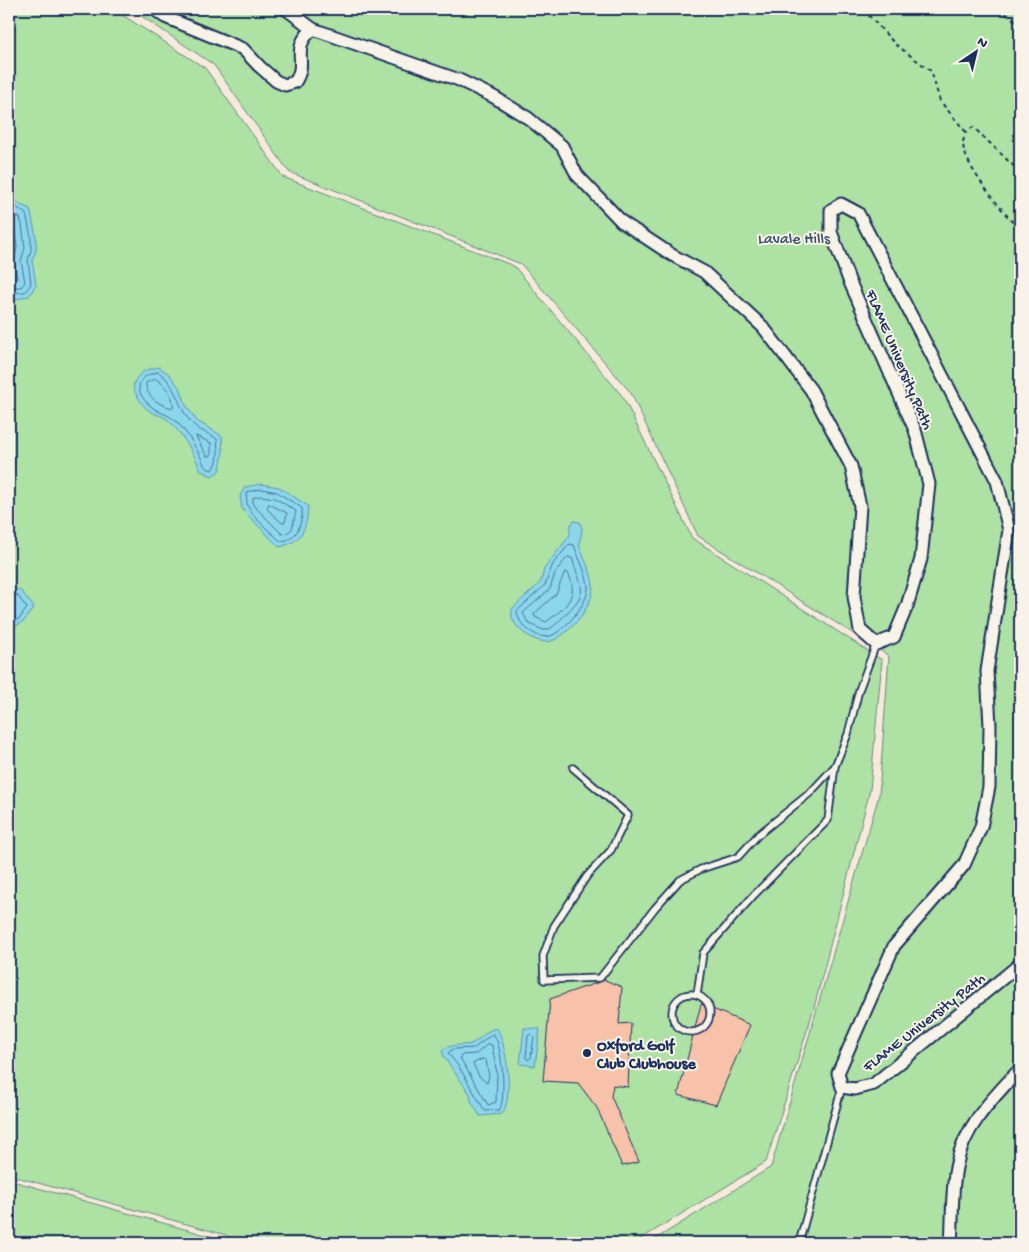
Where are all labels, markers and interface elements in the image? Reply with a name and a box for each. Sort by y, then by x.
north arrow [952,28,1002,78]
text: N [973,34,991,53]
park label: Lavale Hills [758,231,831,250]
street label: FLAME University Path [859,287,936,433]
street label: FLAME University Path [859,970,990,1078]
place label: Oxford Golf Club Clubhouse [596,1037,696,1075]
marker: Oxford Golf Club Clubhouse [581,1047,593,1059]

